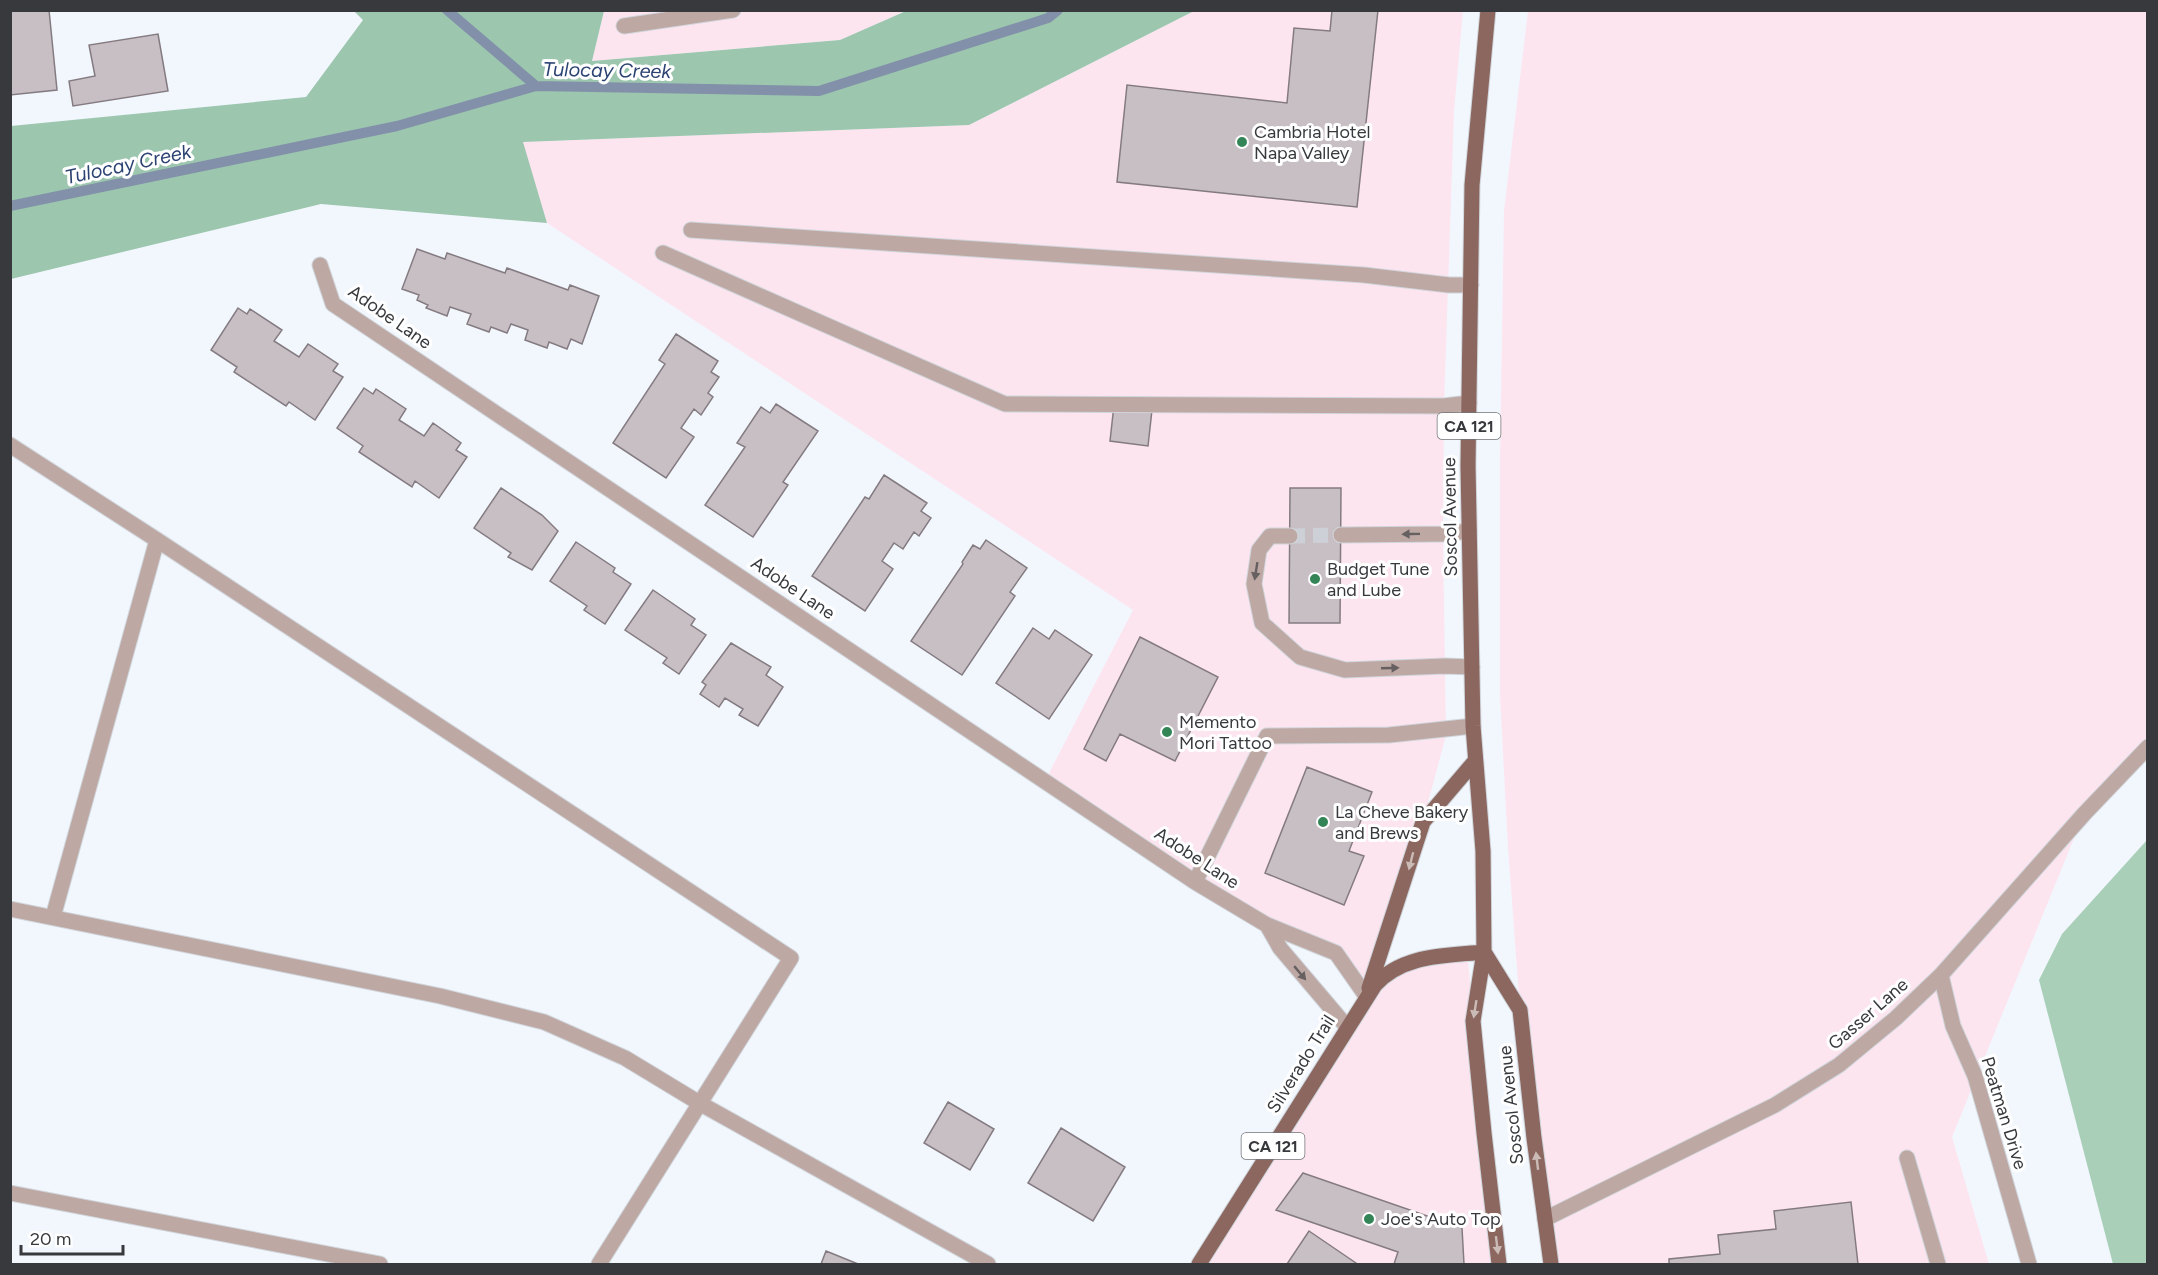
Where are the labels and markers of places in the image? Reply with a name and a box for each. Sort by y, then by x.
place label: Cambria Hotel Napa Valley [1254,121,1370,164]
marker: Cambria Hotel Napa Valley [1235,135,1249,149]
place label: Budget Tune and Lube [1327,558,1429,601]
marker: Budget Tune and Lube [1308,572,1322,586]
place label: Memento Mori Tattoo [1179,711,1272,754]
marker: Memento Mori Tattoo [1160,725,1174,739]
place label: La Cheve Bakery and Brews [1335,801,1469,844]
marker: La Cheve Bakery and Brews [1316,815,1330,829]
place label: Joe's Auto Top [1381,1208,1501,1230]
marker: Joe's Auto Top [1362,1212,1376,1226]

